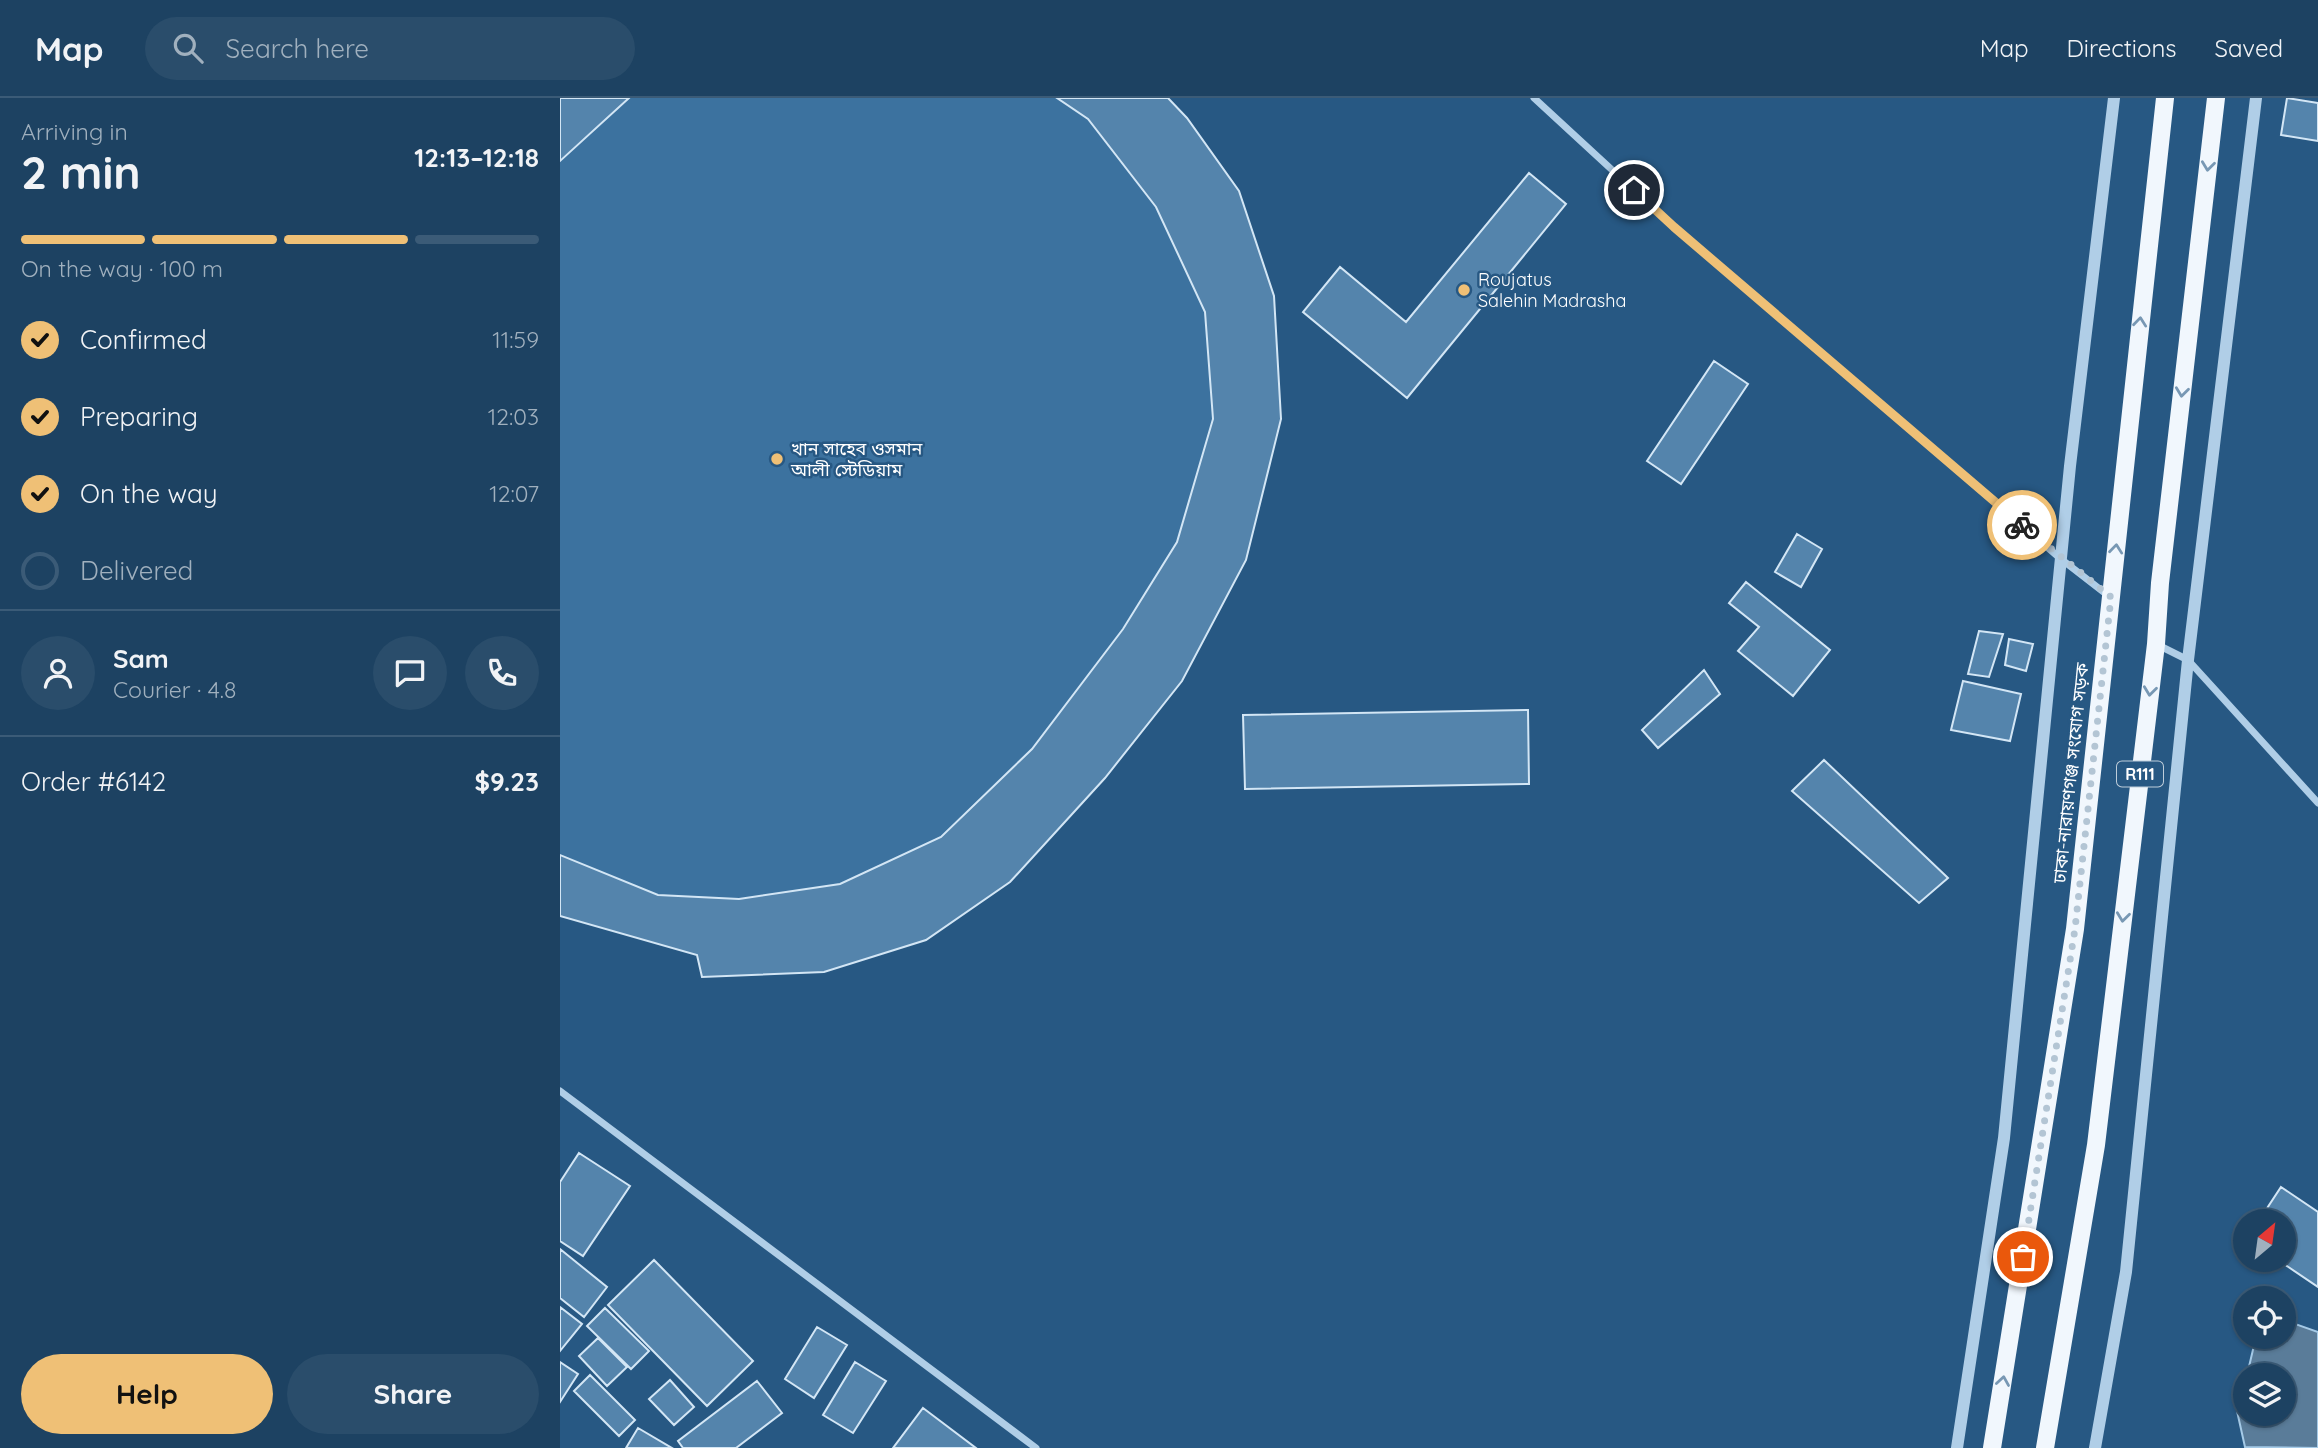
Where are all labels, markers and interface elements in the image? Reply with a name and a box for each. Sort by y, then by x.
search box [145,17,635,80]
text: Map [35,28,103,69]
icon: search [169,29,207,67]
text: Search here [225,32,369,65]
text: Map [1980,33,2029,63]
text: Directions [2067,33,2177,63]
text: Saved [2215,33,2283,63]
text: Arriving in [21,117,128,146]
text: 12:13–12:18 [414,141,539,174]
text: 2 min [21,143,141,201]
pin [1604,160,1664,220]
one-way arrow [2201,161,2216,172]
icon: home [1615,171,1653,209]
text: On the way · 100 m [21,254,223,283]
place label: Roujatus Salehin Madrasha [1478,268,1626,312]
marker: Roujatus Salehin Madrasha [1456,282,1472,298]
one-way arrow [2132,317,2147,328]
icon: check [21,321,59,359]
text: Confirmed [80,323,207,356]
text: 11:59 [492,325,539,354]
one-way arrow [2174,386,2189,398]
icon: check [21,398,59,436]
text: Preparing [80,400,198,433]
text: 12:03 [488,402,539,431]
place label: খান সাহেব ওসমান আলী স্টেডিয়াম [790,437,923,481]
marker: খান সাহেব ওসমান আলী স্টেডিয়াম [769,451,785,467]
icon: check [21,475,59,513]
text: On the way [80,477,218,510]
text: 12:07 [489,479,539,508]
courier [1987,490,2057,560]
icon: bike [2003,506,2041,544]
one-way arrow [2108,543,2123,554]
text: Delivered [80,554,193,587]
button: person [21,636,95,710]
button: chat [373,636,447,710]
button: phone [465,636,539,710]
text: Sam [113,642,169,675]
street label: ঢাকা-নারায়ণগঞ্জ সংযোগ সড়ক [2047,661,2094,885]
text: Courier · 4.8 [113,675,236,704]
one-way arrow [2143,685,2158,697]
road number: R111 [2117,762,2163,786]
text: Order #6142 [21,765,166,798]
text: $9.23 [475,765,539,798]
one-way arrow [2116,911,2131,923]
north arrow [2233,1209,2296,1272]
map controls [2233,1209,2296,1426]
pin [1993,1227,2053,1287]
icon: bag [2004,1238,2042,1276]
button: locate [2233,1286,2296,1349]
button: Help [21,1354,273,1434]
button: Share [287,1354,539,1434]
button: layers [2233,1363,2296,1426]
one-way arrow [1995,1375,2010,1387]

